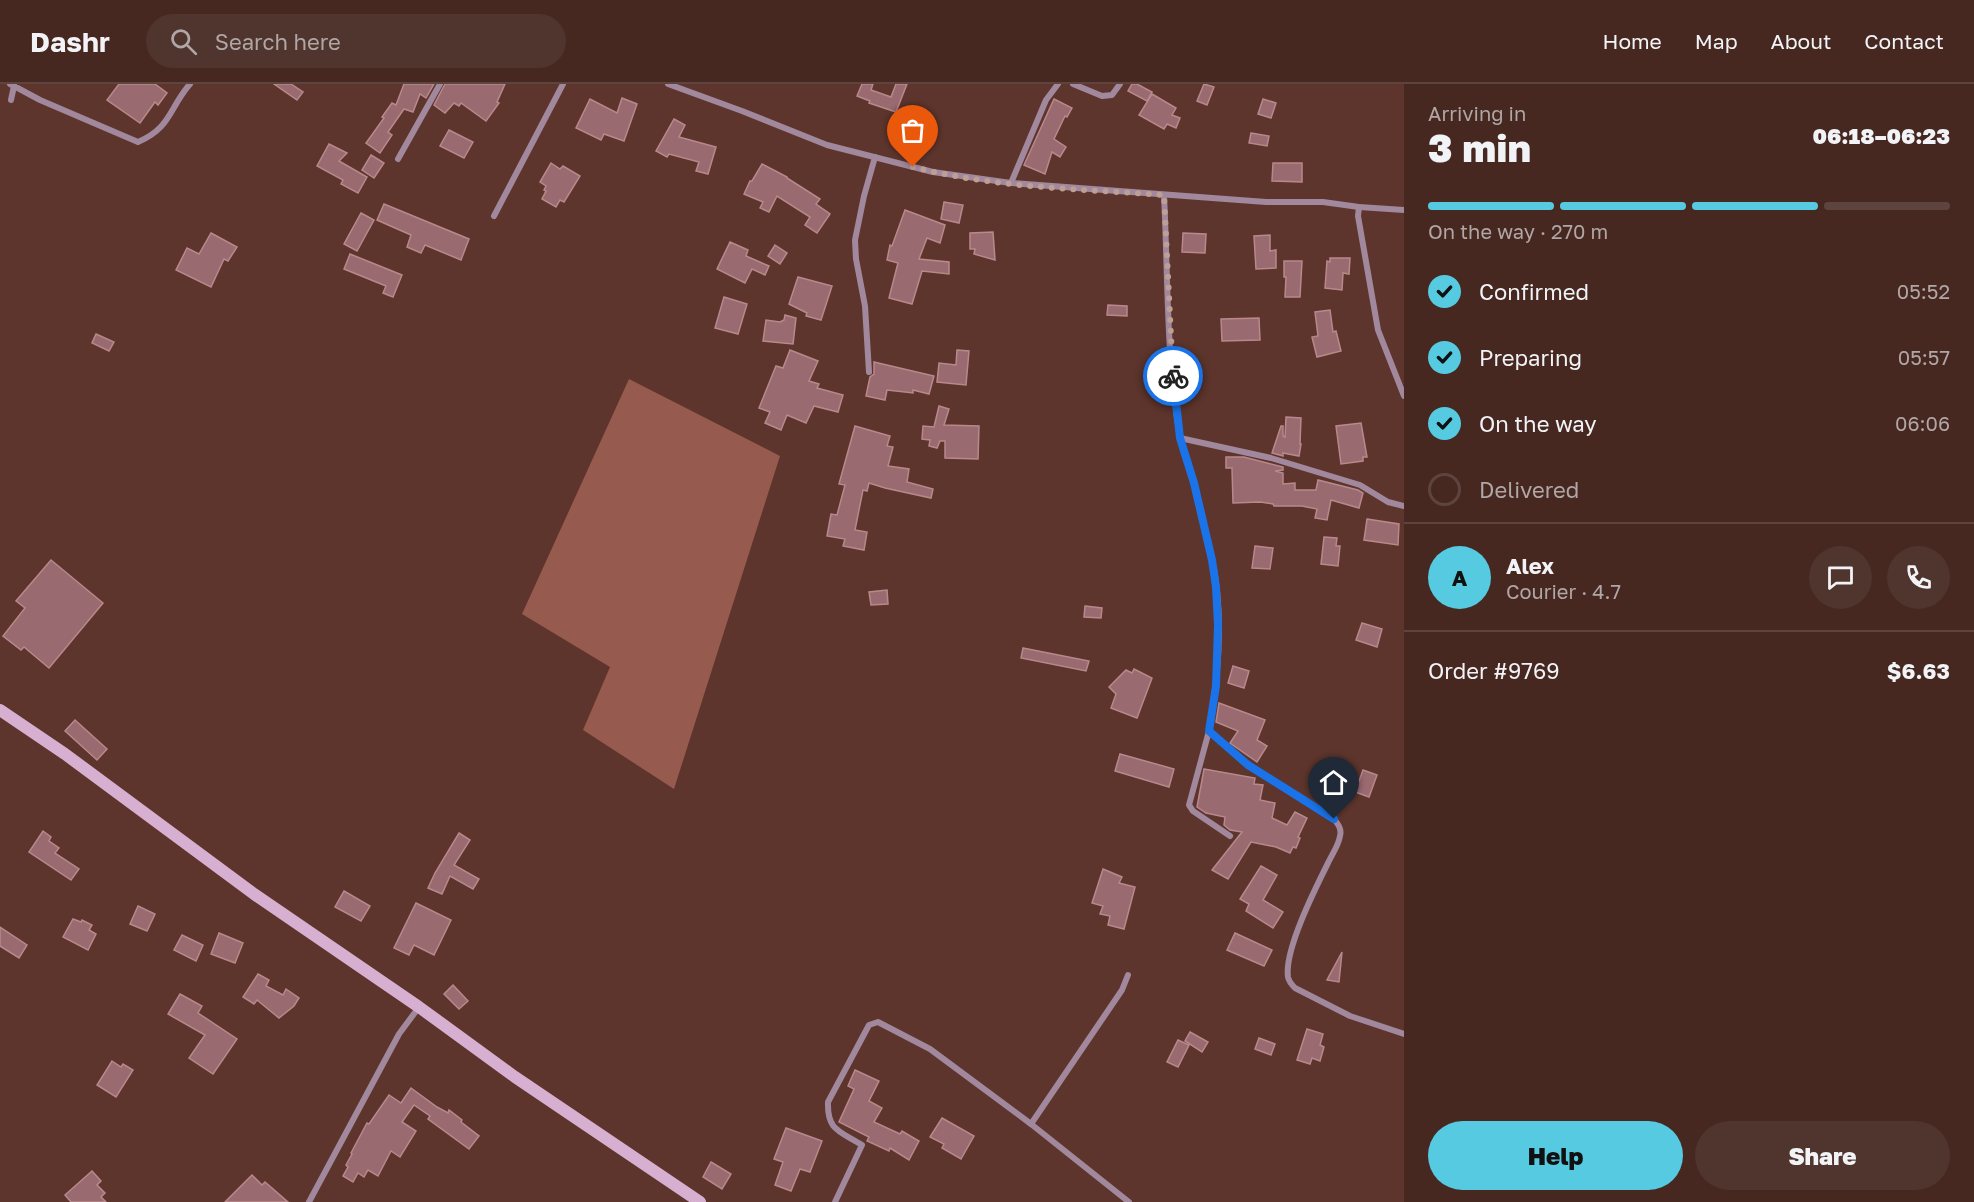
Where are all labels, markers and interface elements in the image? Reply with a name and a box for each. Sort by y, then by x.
search box [146,14,566,68]
text: Dashr [30,25,110,58]
icon: search [167,25,200,58]
text: Search here [215,28,341,55]
text: Home [1602,28,1662,54]
text: Map [1695,28,1738,54]
text: About [1771,28,1831,54]
text: Contact [1864,28,1944,54]
text: Arriving in [1428,101,1526,125]
pin [887,105,938,167]
icon: bag [896,114,929,147]
text: 06:18–06:23 [1813,122,1950,149]
text: 3 min [1428,124,1531,171]
text: On the way · 270 m [1428,219,1608,243]
icon: check [1428,275,1461,308]
text: Confirmed [1479,278,1589,305]
text: 05:52 [1897,279,1950,303]
icon: check [1428,341,1461,374]
text: Preparing [1479,344,1582,371]
text: 05:57 [1898,345,1950,369]
courier [1143,346,1203,406]
icon: bike [1157,360,1190,393]
icon: check [1428,407,1461,440]
text: On the way [1479,410,1597,437]
text: 06:06 [1895,411,1950,435]
text: Delivered [1479,476,1579,503]
button: chat [1809,546,1872,609]
button: phone [1887,546,1950,609]
text: Alex [1506,552,1554,579]
text: A [1452,564,1467,591]
text: Courier · 4.7 [1506,579,1621,603]
text: Order #9769 [1428,657,1560,684]
text: $6.63 [1887,657,1950,684]
pin [1308,757,1359,819]
icon: home [1317,766,1350,799]
button: Help [1428,1121,1683,1190]
button: Share [1695,1121,1950,1190]

